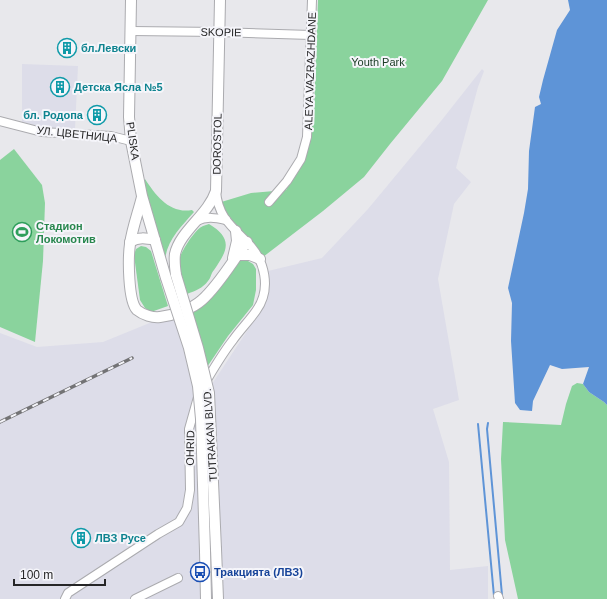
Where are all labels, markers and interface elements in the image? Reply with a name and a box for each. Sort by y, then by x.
street label: ALEYA VAZRAZHDANE [302,12,318,130]
street label: SKOPIE [200,26,242,38]
building icon: бл.Левски [56,37,78,59]
place label: бл.Левски [81,42,136,54]
park label: Youth Park [351,56,405,68]
building icon: Детска Ясла №5 [49,76,71,98]
place label: Детска Ясла №5 [74,81,163,93]
building icon: бл. Родопа [86,104,108,126]
place label: бл. Родопа [23,109,84,121]
street label: DOROSTOL [210,113,224,175]
street label: PLISKA [124,121,142,162]
street label: УЛ. ЦВЕТНИЦА [36,124,118,144]
place label: Стадион Локомотив [36,220,96,245]
sports icon: Стадион Локомотив [11,221,33,243]
street label: TUTRAKAN BLVD. [201,388,219,482]
street label: OHRID [184,430,196,466]
building icon: ЛВЗ Русе [70,527,92,549]
place label: ЛВЗ Русе [95,532,146,544]
scale bar [14,561,105,587]
bus stop icon: Тракцията (ЛВЗ) [189,561,211,583]
place label: Тракцията (ЛВЗ) [214,566,303,578]
text: 100 m [20,568,53,582]

